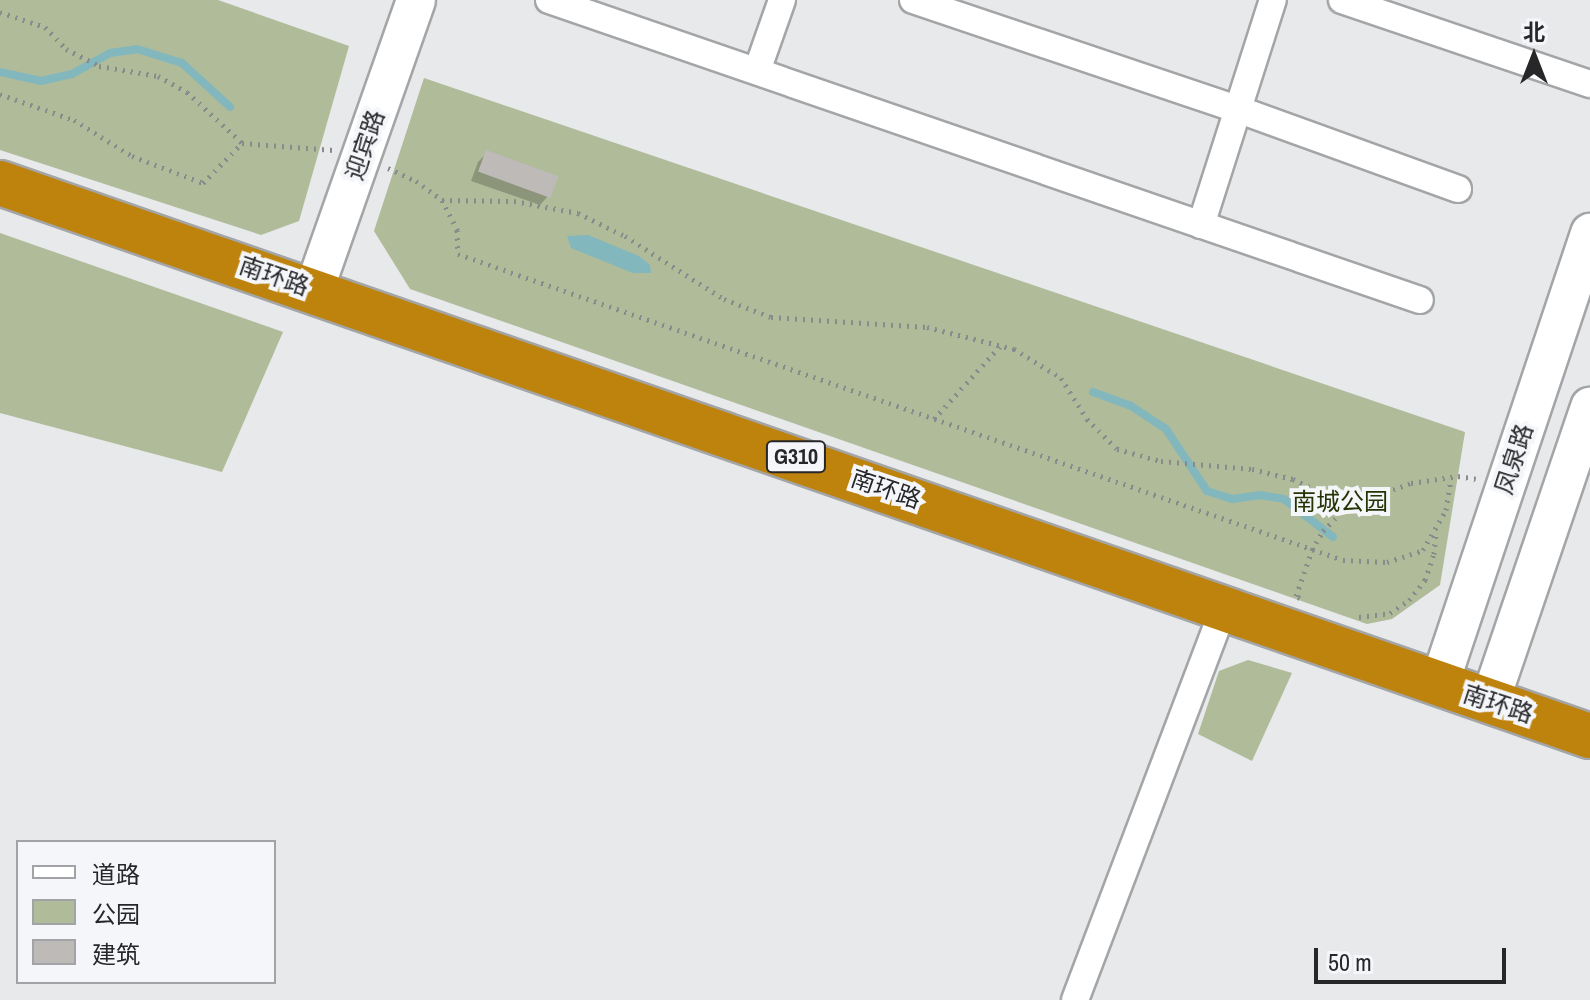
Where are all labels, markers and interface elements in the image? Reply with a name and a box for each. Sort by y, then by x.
north arrow [1494,16,1574,96]
text: 北 [1523,17,1545,47]
street label: 迎宾路 [340,106,390,184]
street label: 南环路 [235,251,313,301]
street label: 凤泉路 [1489,420,1539,498]
road number: G310 [764,439,828,475]
street label: 南环路 [847,464,925,514]
park label: 南城公园 [1292,488,1388,516]
street label: 南环路 [1459,679,1537,729]
legend [16,840,276,984]
text: 道路 [92,858,140,890]
text: 公园 [92,898,140,930]
scale bar [1318,932,1510,982]
text: 建筑 [92,938,140,970]
text: 50 m [1328,946,1372,978]

